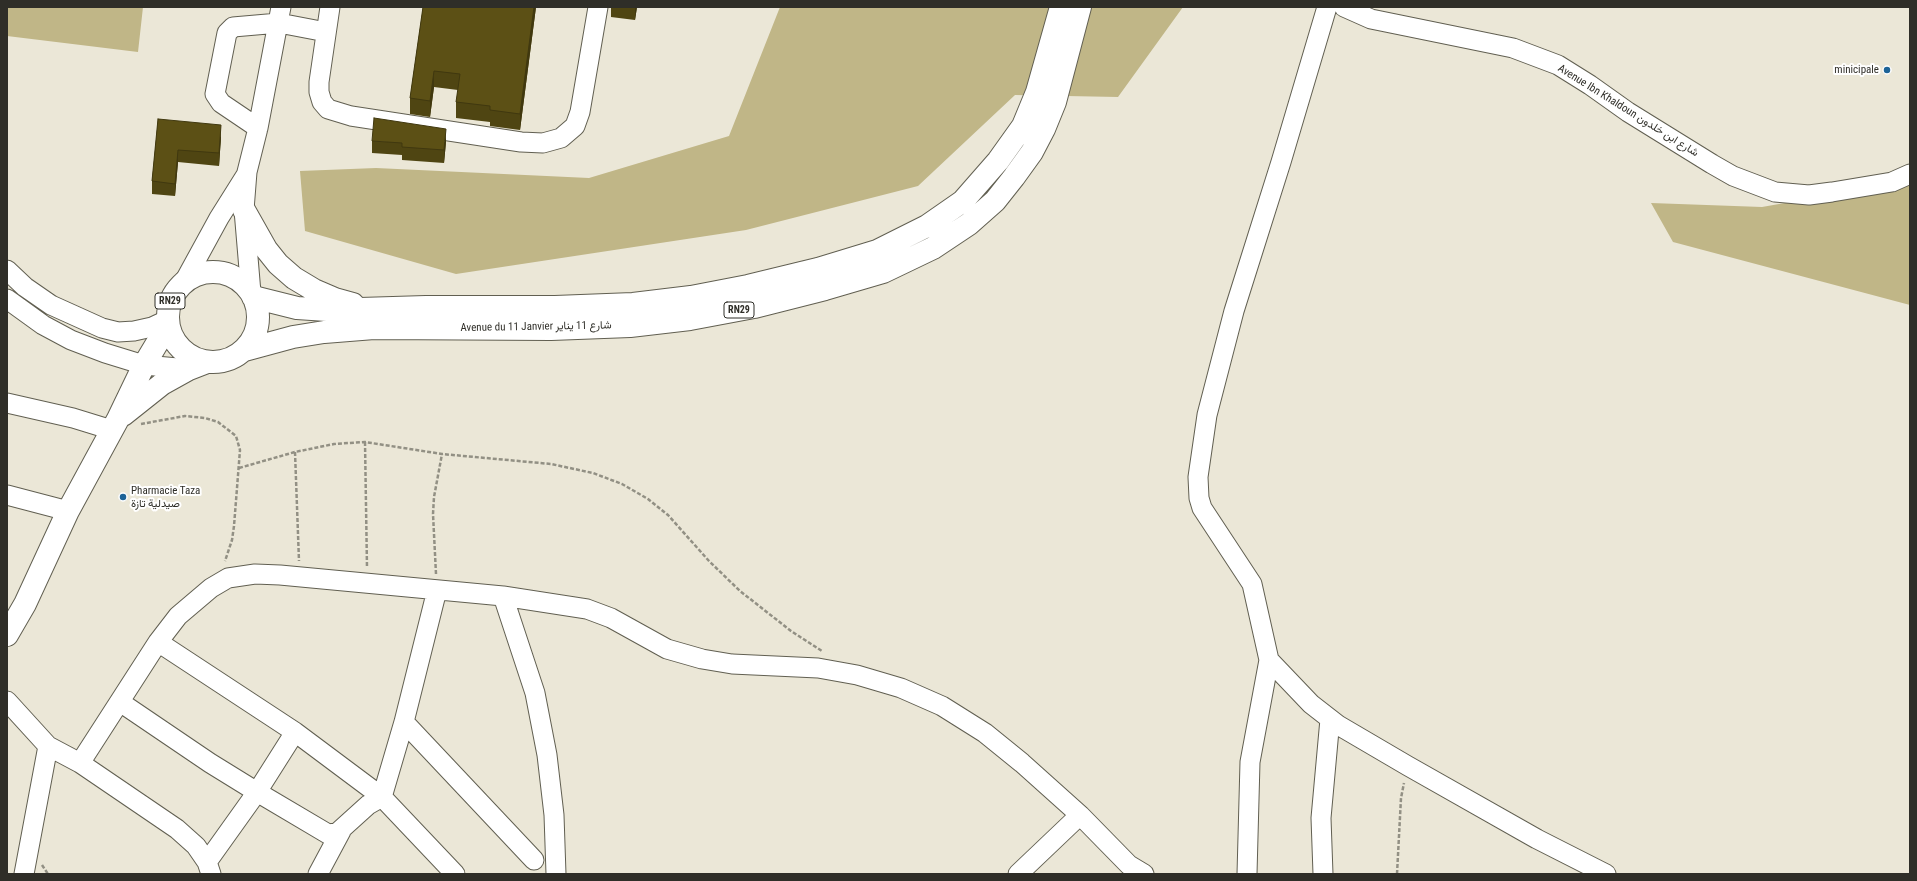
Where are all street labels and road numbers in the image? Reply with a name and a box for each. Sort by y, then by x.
street label: Avenue Ibn Khaldoun شارع ابن خلدون [1555,62,1701,160]
road number: RN29 [155,293,185,309]
road number: RN29 [724,302,754,318]
street label: Avenue du 11 Janvier شارع 11 يناير [460,319,612,335]

